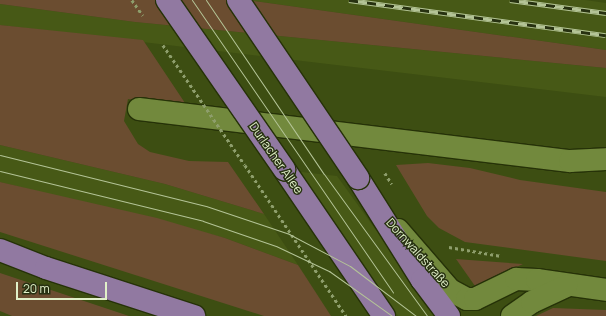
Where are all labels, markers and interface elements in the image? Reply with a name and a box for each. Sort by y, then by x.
street label: Durlacher Allee [246,120,306,196]
street label: Dornwaldstraße [383,215,453,291]
scale bar [18,274,109,300]
text: 20 m [23,280,50,297]

